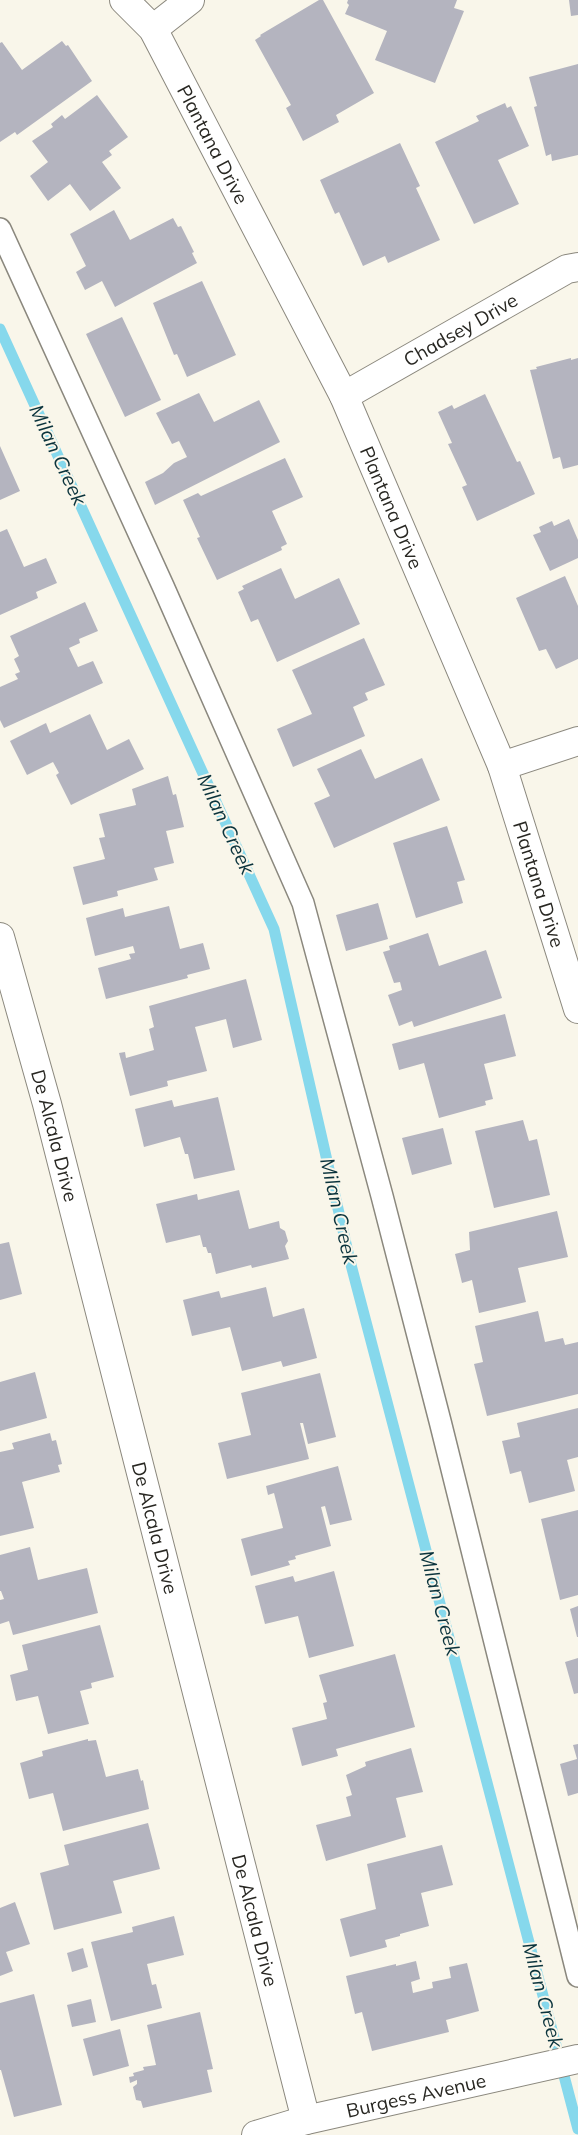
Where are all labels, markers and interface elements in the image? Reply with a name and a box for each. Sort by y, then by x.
street label: Plantana Drive [172,81,254,208]
street label: Chadsey Drive [399,288,522,372]
water label: Milan Creek [24,400,93,510]
street label: Plantana Drive [355,443,428,572]
water label: Milan Creek [192,769,261,879]
street label: Plantana Drive [508,818,570,950]
street label: De Alcala Drive [26,1067,83,1204]
water label: Milan Creek [315,1155,364,1267]
street label: De Alcala Drive [127,1459,183,1597]
water label: Milan Creek [414,1547,467,1659]
street label: De Alcala Drive [227,1852,283,1989]
water label: Milan Creek [517,1939,570,2051]
street label: Burgess Avenue [344,2068,488,2123]

